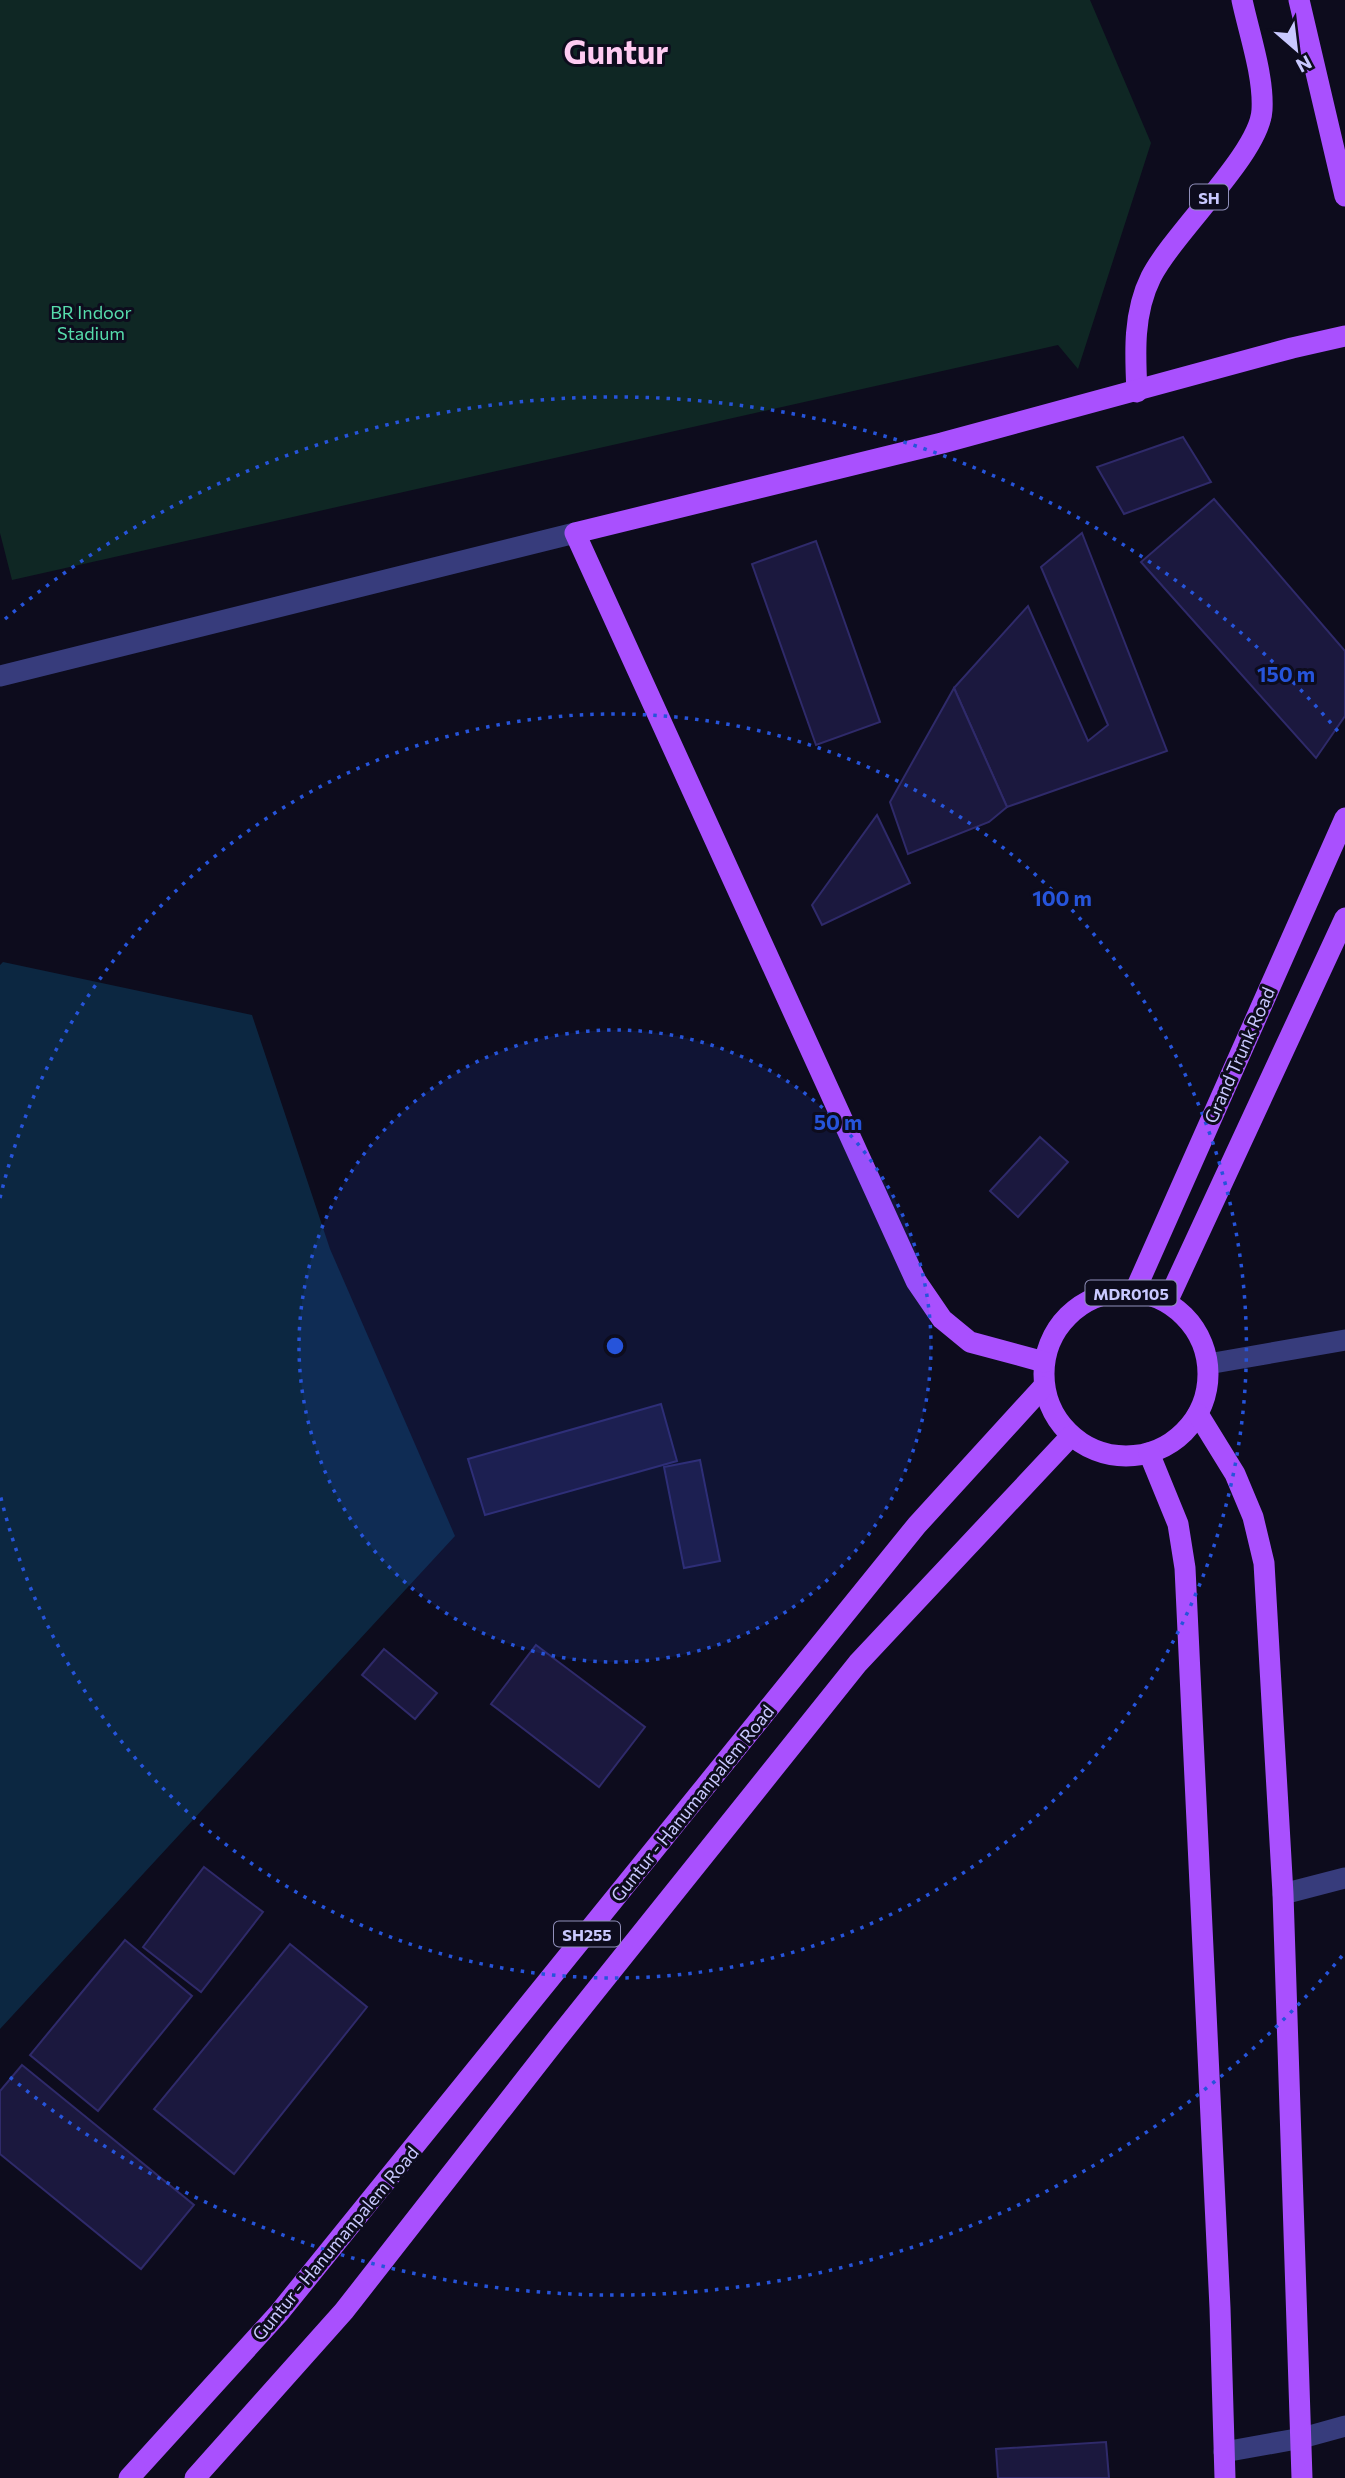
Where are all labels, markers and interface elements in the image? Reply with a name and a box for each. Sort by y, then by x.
north arrow [1261,14,1331,84]
district label: Guntur [563,31,669,71]
text: N [1293,51,1316,78]
road number: SH [1190,184,1228,210]
park label: BR Indoor Stadium [50,301,132,344]
text: 150 m [1257,661,1315,686]
text: 100 m [1032,885,1092,910]
street label: Grand Trunk Road [1199,984,1279,1126]
text: 50 m [814,1109,862,1134]
road number: MDR0105 [1086,1280,1176,1306]
centre of rings [603,1334,627,1358]
street label: Guntur - Hanumanpalem Road [606,1700,778,1906]
road number: SH255 [554,1922,620,1946]
street label: Guntur - Hanumanpalem Road [247,2141,423,2345]

